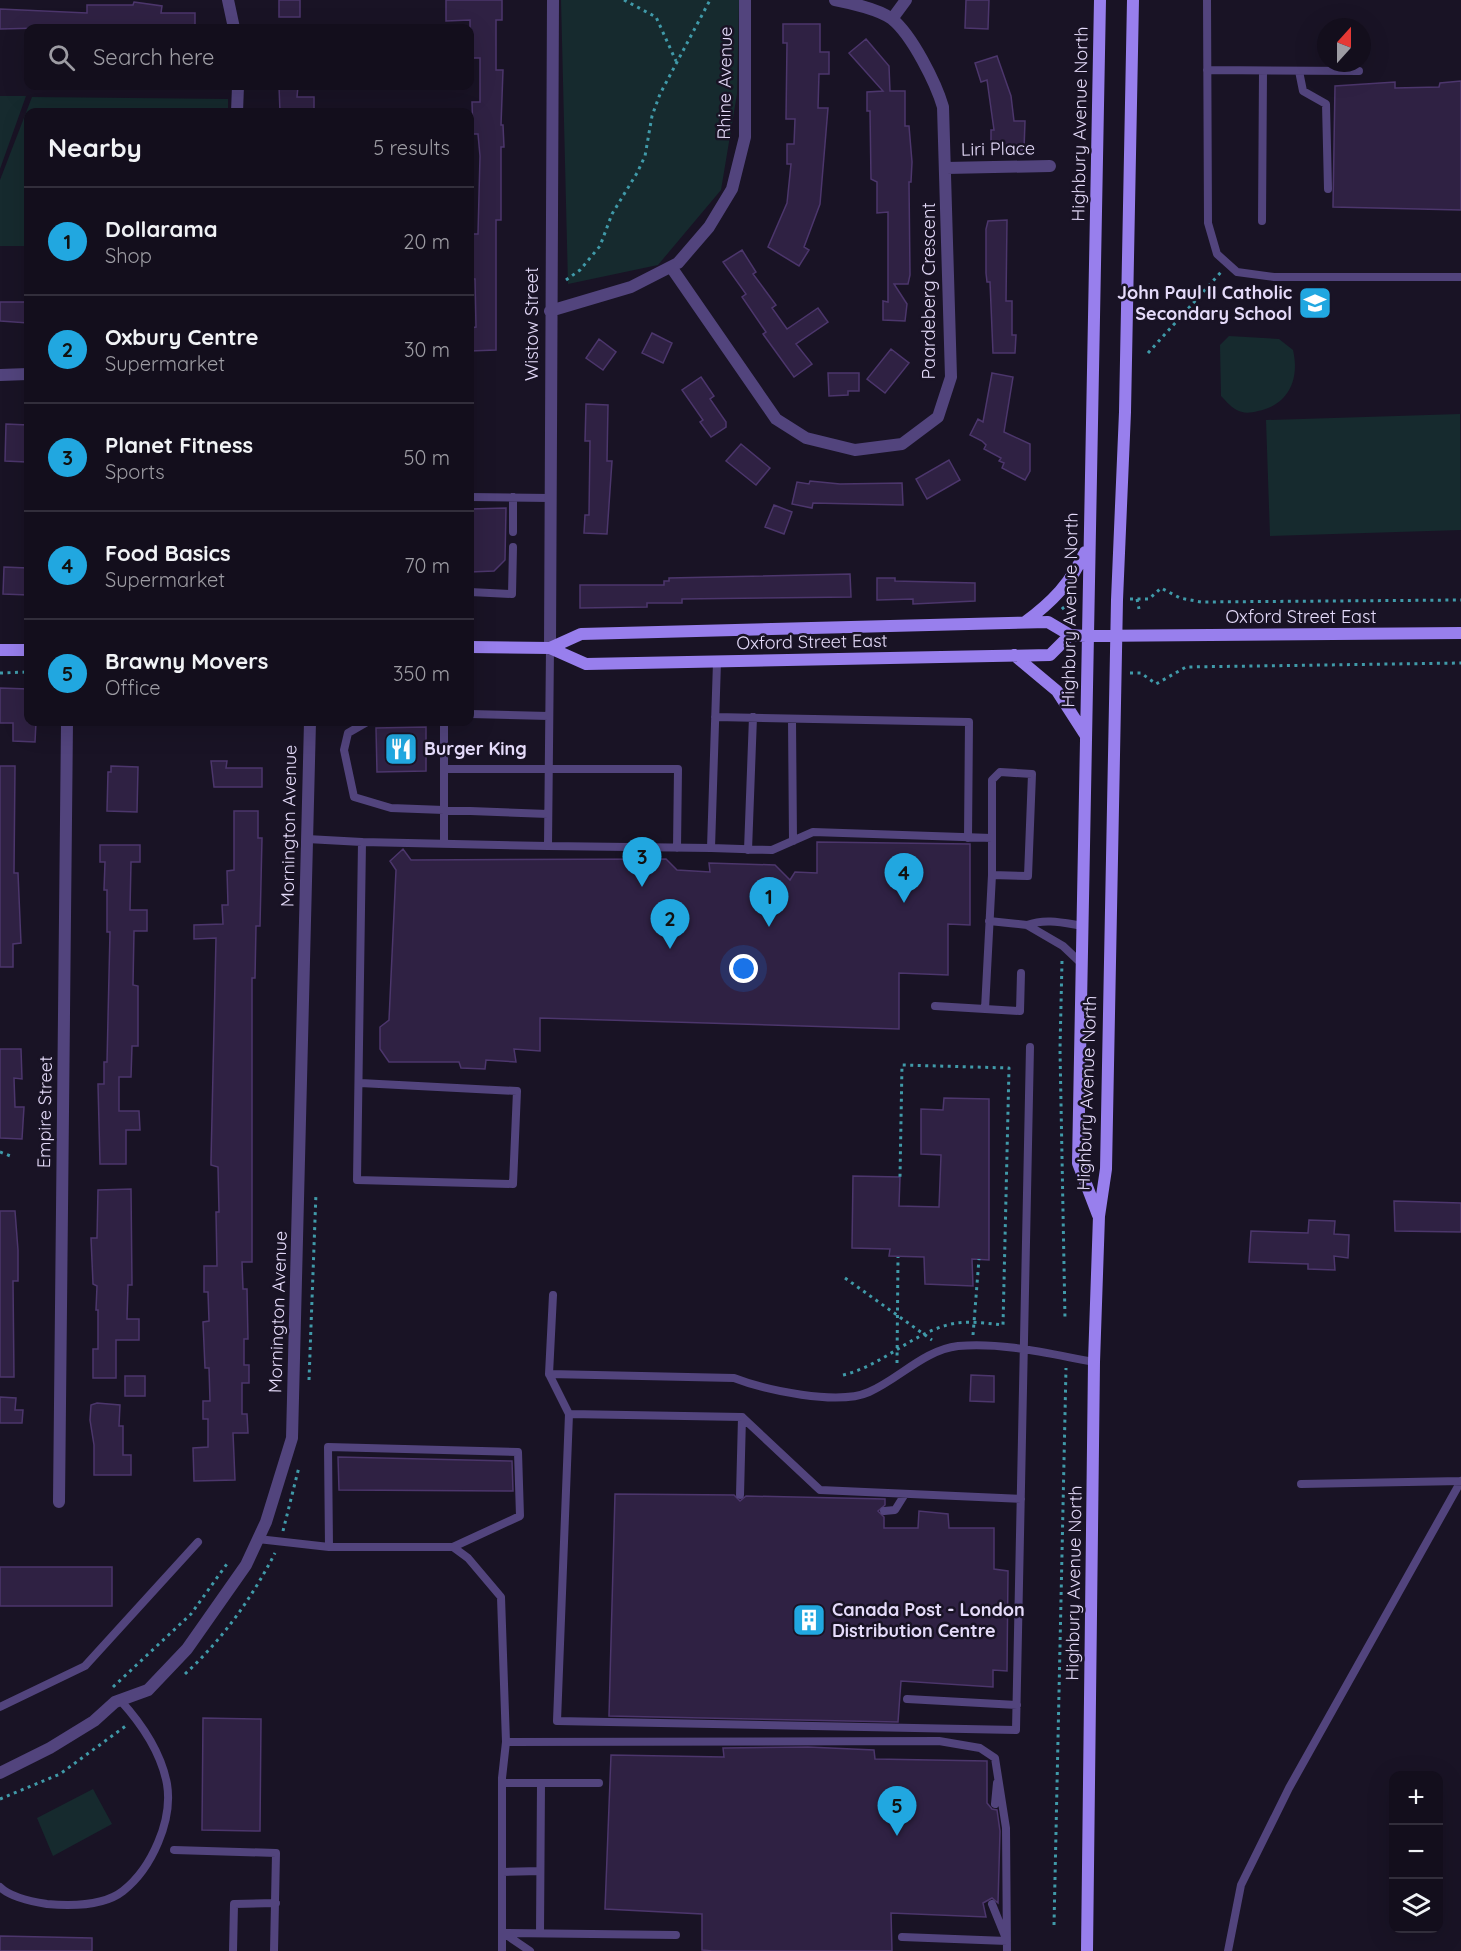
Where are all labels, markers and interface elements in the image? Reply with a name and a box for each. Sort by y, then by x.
north arrow [1317,18,1371,72]
search box [24,24,474,90]
street label: Rhine Avenue [712,26,737,140]
street label: Highbury Avenue North [1066,26,1093,222]
icon: search [45,41,78,74]
text: Search here [93,43,214,71]
text: Nearby [48,131,142,164]
text: 5 results [373,135,450,160]
street label: Liri Place [961,136,1035,161]
street label: Paardeberg Crescent [917,202,940,380]
text: Dollarama [105,215,218,243]
text: 1 [64,229,71,254]
text: 20 m [403,229,450,254]
text: Shop [105,243,152,268]
street label: Wistow Street [520,267,543,381]
place label: John Paul II Catholic Secondary School [1117,281,1292,325]
school or university icon: John Paul II Catholic Secondary School [1297,285,1333,321]
text: Oxbury Centre [105,323,258,351]
text: 2 [62,337,73,362]
text: 30 m [404,337,450,362]
text: Supermarket [105,351,225,376]
text: Planet Fitness [105,431,253,459]
text: 3 [62,445,73,470]
text: 50 m [404,445,450,470]
text: Sports [105,459,165,484]
street label: Highbury Avenue North [1056,512,1083,708]
text: Food Basics [105,539,231,567]
text: 4 [62,553,73,578]
text: 70 m [404,553,450,578]
text: Supermarket [105,567,225,592]
street label: Oxford Street East [1225,605,1377,628]
street label: Oxford Street East [736,629,888,654]
text: Brawny Movers [105,647,268,675]
text: 5 [62,661,73,686]
text: 350 m [393,661,450,686]
text: Office [105,675,161,700]
restaurant icon: Burger King [383,731,419,767]
place label: Burger King [424,737,527,760]
street label: Mornington Avenue [276,745,301,907]
pin: 3 [622,838,662,887]
pin: 4 [884,854,924,903]
pin: 1 [750,878,788,927]
pin: 2 [650,900,690,949]
your location [729,954,758,983]
street label: Highbury Avenue North [1072,995,1101,1191]
street label: Empire Street [32,1056,57,1168]
street label: Mornington Avenue [263,1230,292,1394]
street label: Highbury Avenue North [1060,1485,1087,1681]
place label: Canada Post - London Distribution Centre [832,1598,1025,1642]
building icon: Canada Post - London Distribution Centre [791,1602,827,1638]
map controls [1389,1771,1443,1933]
button: + [1389,1771,1443,1825]
pin: 5 [878,1786,916,1836]
button: − [1389,1825,1443,1879]
button: layers [1389,1879,1443,1933]

